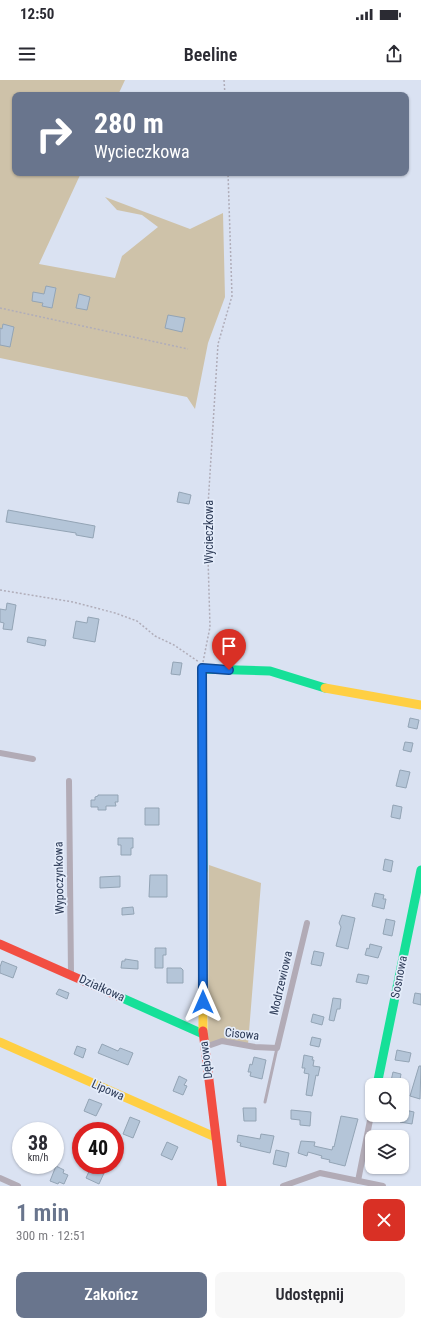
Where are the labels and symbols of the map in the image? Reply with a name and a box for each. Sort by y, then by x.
street label: Wycieczkowa [202,500,216,564]
pin [212,629,246,670]
street label: Wypoczynkowa [51,841,67,914]
street label: Modrzewiowa [267,949,295,1017]
street label: Sosnowa [388,954,410,999]
street label: Działkowa [77,972,127,1004]
position arrow [182,981,224,1023]
street label: Cisowa [224,1025,260,1043]
street label: Dębowa [197,1040,215,1080]
street label: Lipowa [90,1077,127,1103]
speed limit sign: 40 [72,1122,124,1174]

